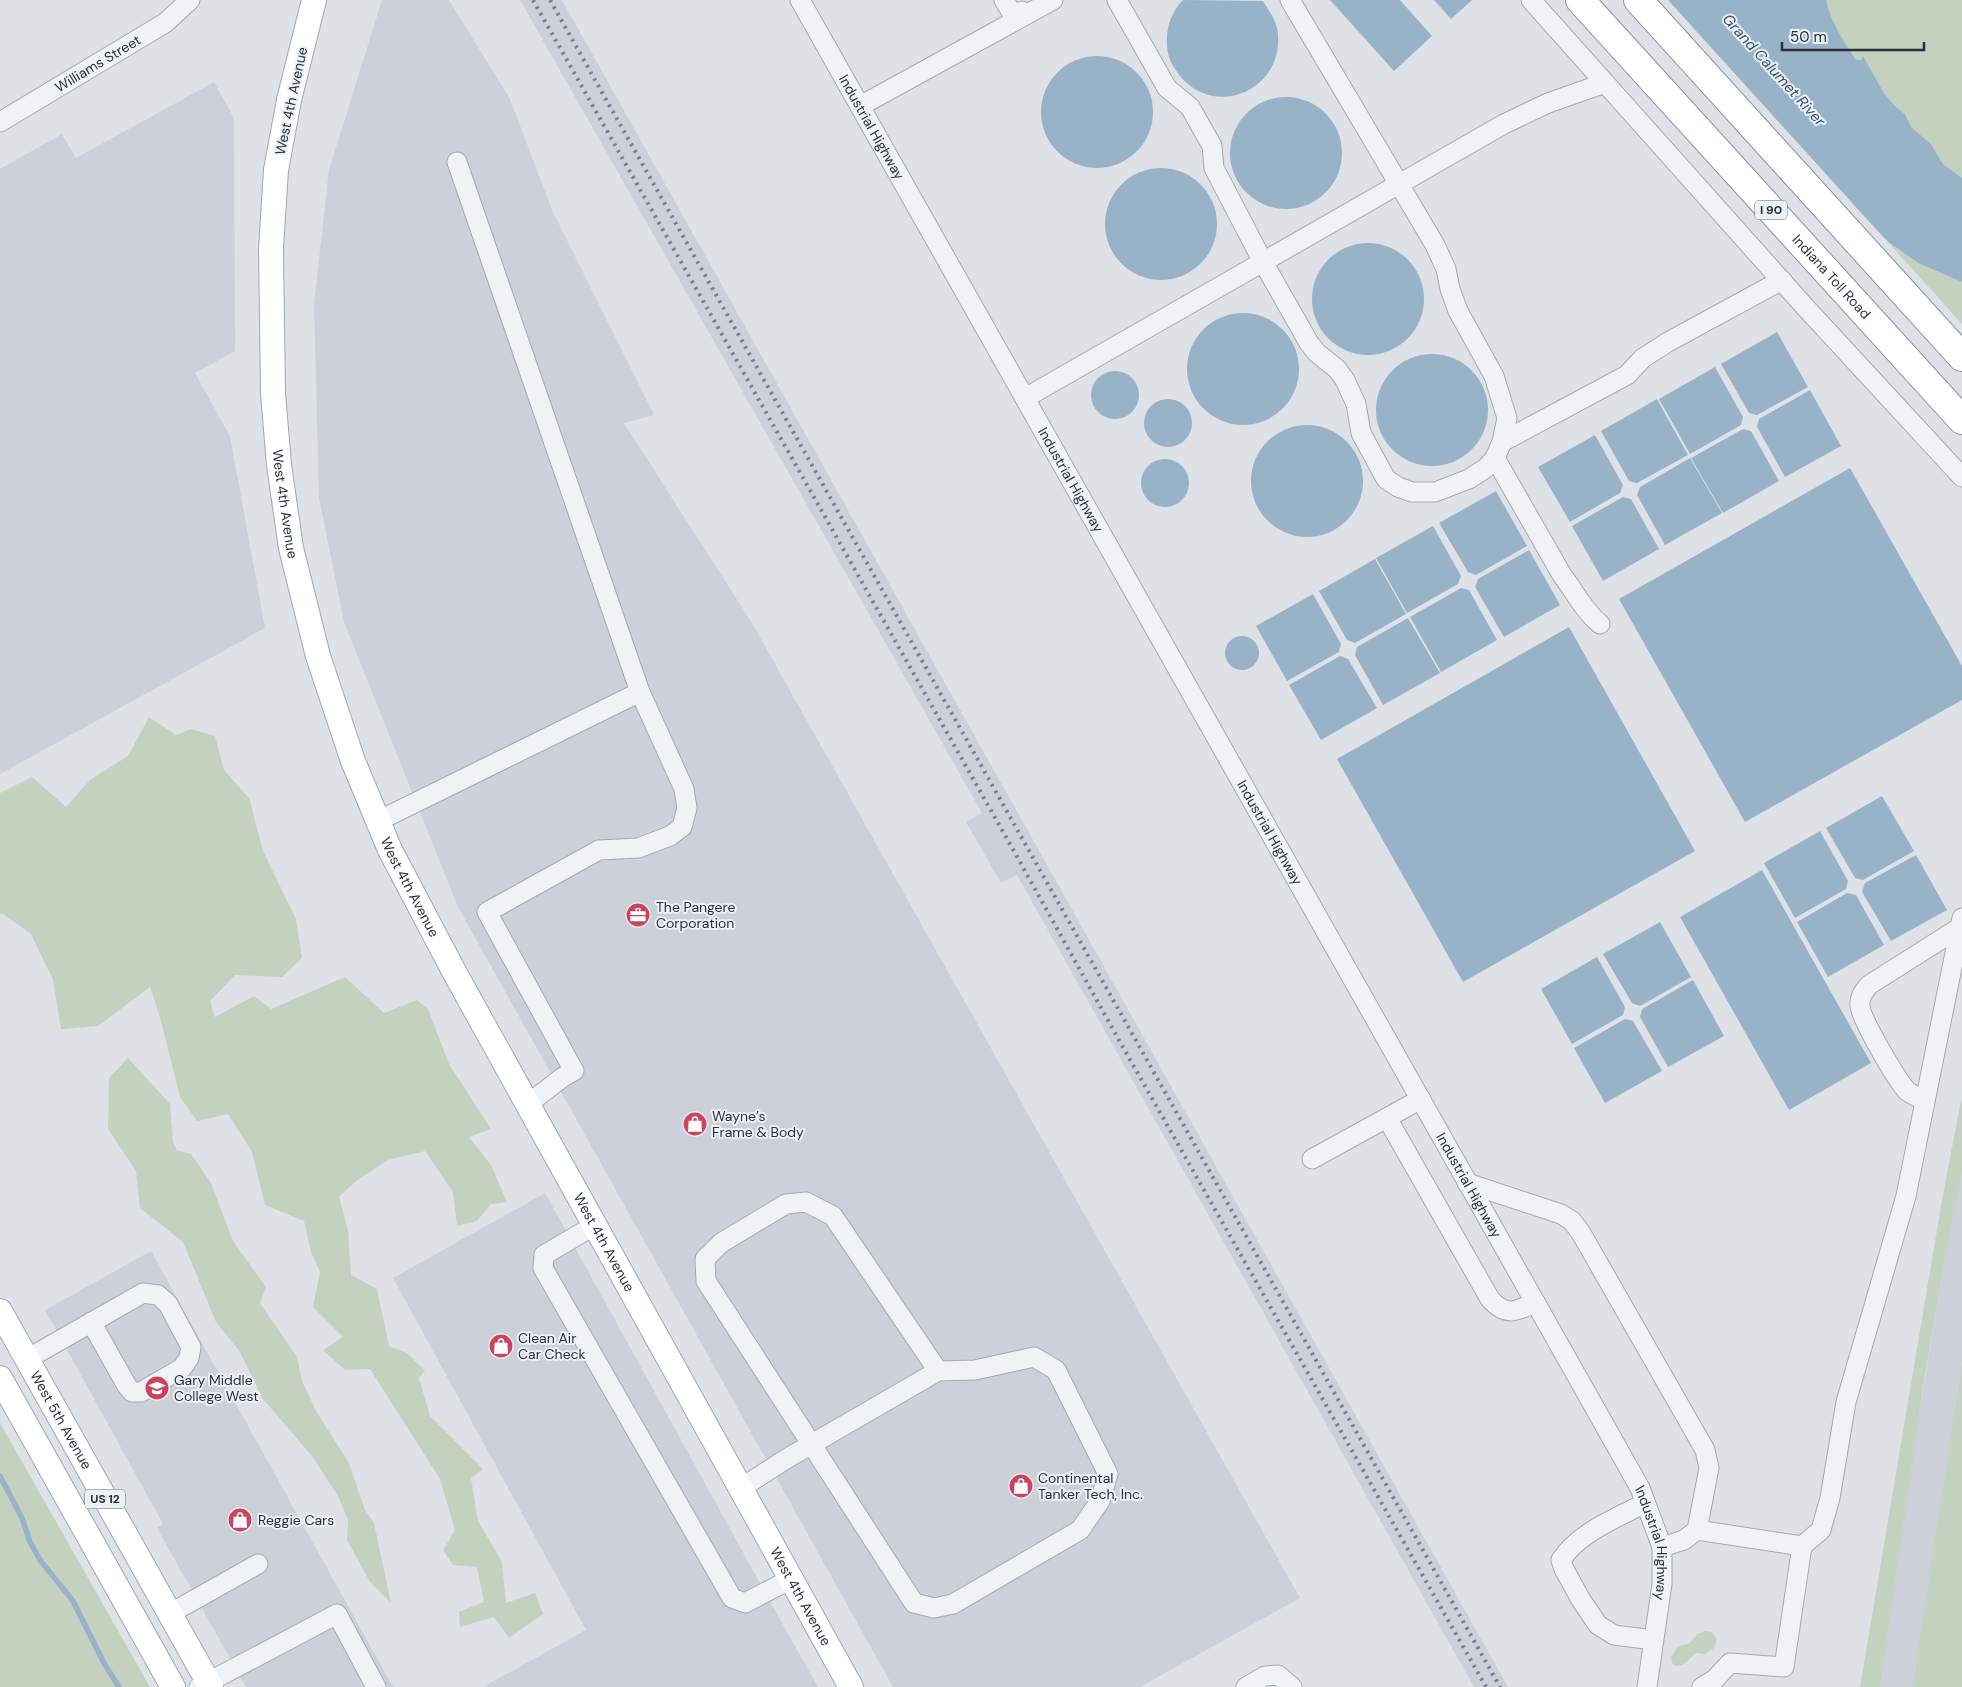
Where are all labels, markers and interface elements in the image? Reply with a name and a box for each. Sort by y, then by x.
water label: Grand Calumet River [1718,10,1830,131]
scale bar [1782,20,1924,52]
text: 50 m [1790,27,1827,47]
street label: Williams Street [51,31,144,96]
street label: West 4th Avenue [271,45,311,157]
street label: Industrial Highway [835,71,909,183]
road number: I 90 [1755,200,1787,220]
street label: Indiana Toll Road [1789,231,1875,323]
street label: Industrial Highway [1034,424,1108,536]
street label: West 4th Avenue [269,449,302,560]
street label: Industrial Highway [1233,777,1307,888]
street label: West 4th Avenue [377,835,443,940]
place label: The Pangere Corporation [656,898,735,932]
office icon: The Pangere Corporation [625,902,651,928]
place label: Wayne’s Frame & Body [712,1107,804,1141]
shop icon: Wayne’s Frame & Body [682,1111,708,1137]
street label: Industrial Highway [1432,1129,1506,1241]
street label: West 4th Avenue [570,1190,639,1295]
place label: Clean Air Car Check [518,1329,586,1363]
shop icon: Clean Air Car Check [488,1333,514,1359]
street label: West 5th Avenue [26,1368,96,1473]
place label: Gary Middle College West [174,1371,259,1405]
school or university icon: Gary Middle College West [144,1375,170,1401]
place label: Continental Tanker Tech, Inc. [1038,1469,1143,1503]
shop icon: Continental Tanker Tech, Inc. [1008,1473,1034,1499]
street label: Industrial Highway [1631,1482,1671,1602]
road number: US 12 [85,1490,125,1508]
shop icon: Reggie Cars [227,1507,253,1533]
place label: Reggie Cars [258,1511,334,1529]
street label: West 4th Avenue [766,1544,835,1649]

